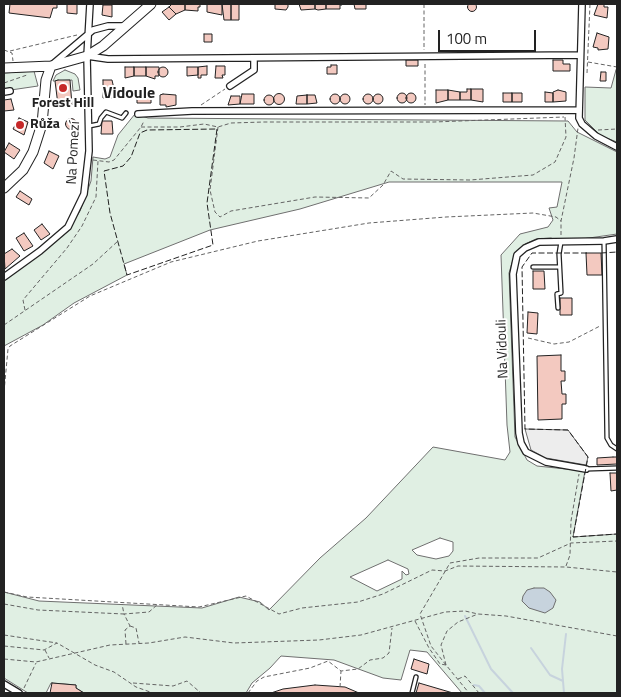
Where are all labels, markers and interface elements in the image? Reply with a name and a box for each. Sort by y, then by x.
scale bar [441,20,538,52]
text: 100 m [446,27,487,50]
marker: Forest Hill [57,82,69,94]
district label: Vidoule [103,84,155,104]
place label: Forest Hill [32,96,94,112]
place label: Růža [30,117,60,133]
marker: Růža [14,119,26,131]
street label: Na Pomezí [64,121,84,185]
street label: Na Vidouli [494,319,512,379]

